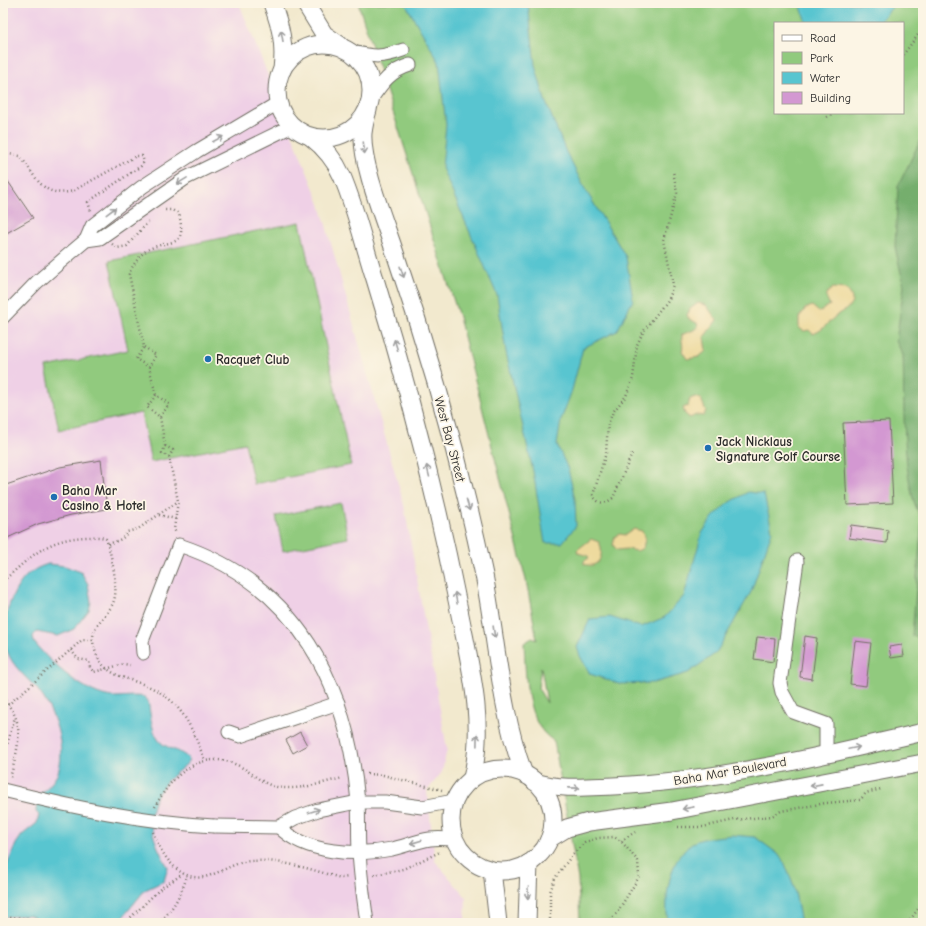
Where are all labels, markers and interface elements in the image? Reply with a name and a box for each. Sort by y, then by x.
legend [774,22,904,114]
one-way arrow [278,30,286,43]
text: Road [810,31,836,45]
text: Park [810,51,833,65]
text: Water [810,71,840,85]
text: Building [810,91,851,105]
one-way arrow [212,135,224,142]
one-way arrow [361,141,368,154]
one-way arrow [176,177,188,185]
one-way arrow [105,207,116,216]
one-way arrow [399,266,406,279]
one-way arrow [392,339,399,352]
place label: Racquet Club [216,352,290,367]
marker: Racquet Club [203,354,213,364]
street label: West Bay Street [431,395,469,485]
place label: Jack Nicklaus Signature Golf Course [716,434,841,464]
marker: Jack Nicklaus Signature Golf Course [703,443,713,453]
one-way arrow [423,465,431,478]
place label: Baha Mar Casino & Hotel [62,483,146,513]
marker: Baha Mar Casino & Hotel [49,492,59,502]
one-way arrow [465,498,472,511]
one-way arrow [452,592,460,605]
one-way arrow [490,625,498,638]
one-way arrow [473,734,481,747]
one-way arrow [847,744,860,752]
street label: Baha Mar Boulevard [672,754,788,788]
one-way arrow [810,781,823,789]
one-way arrow [567,784,580,792]
one-way arrow [682,804,695,812]
one-way arrow [308,807,321,814]
one-way arrow [410,839,423,847]
one-way arrow [524,886,532,899]

